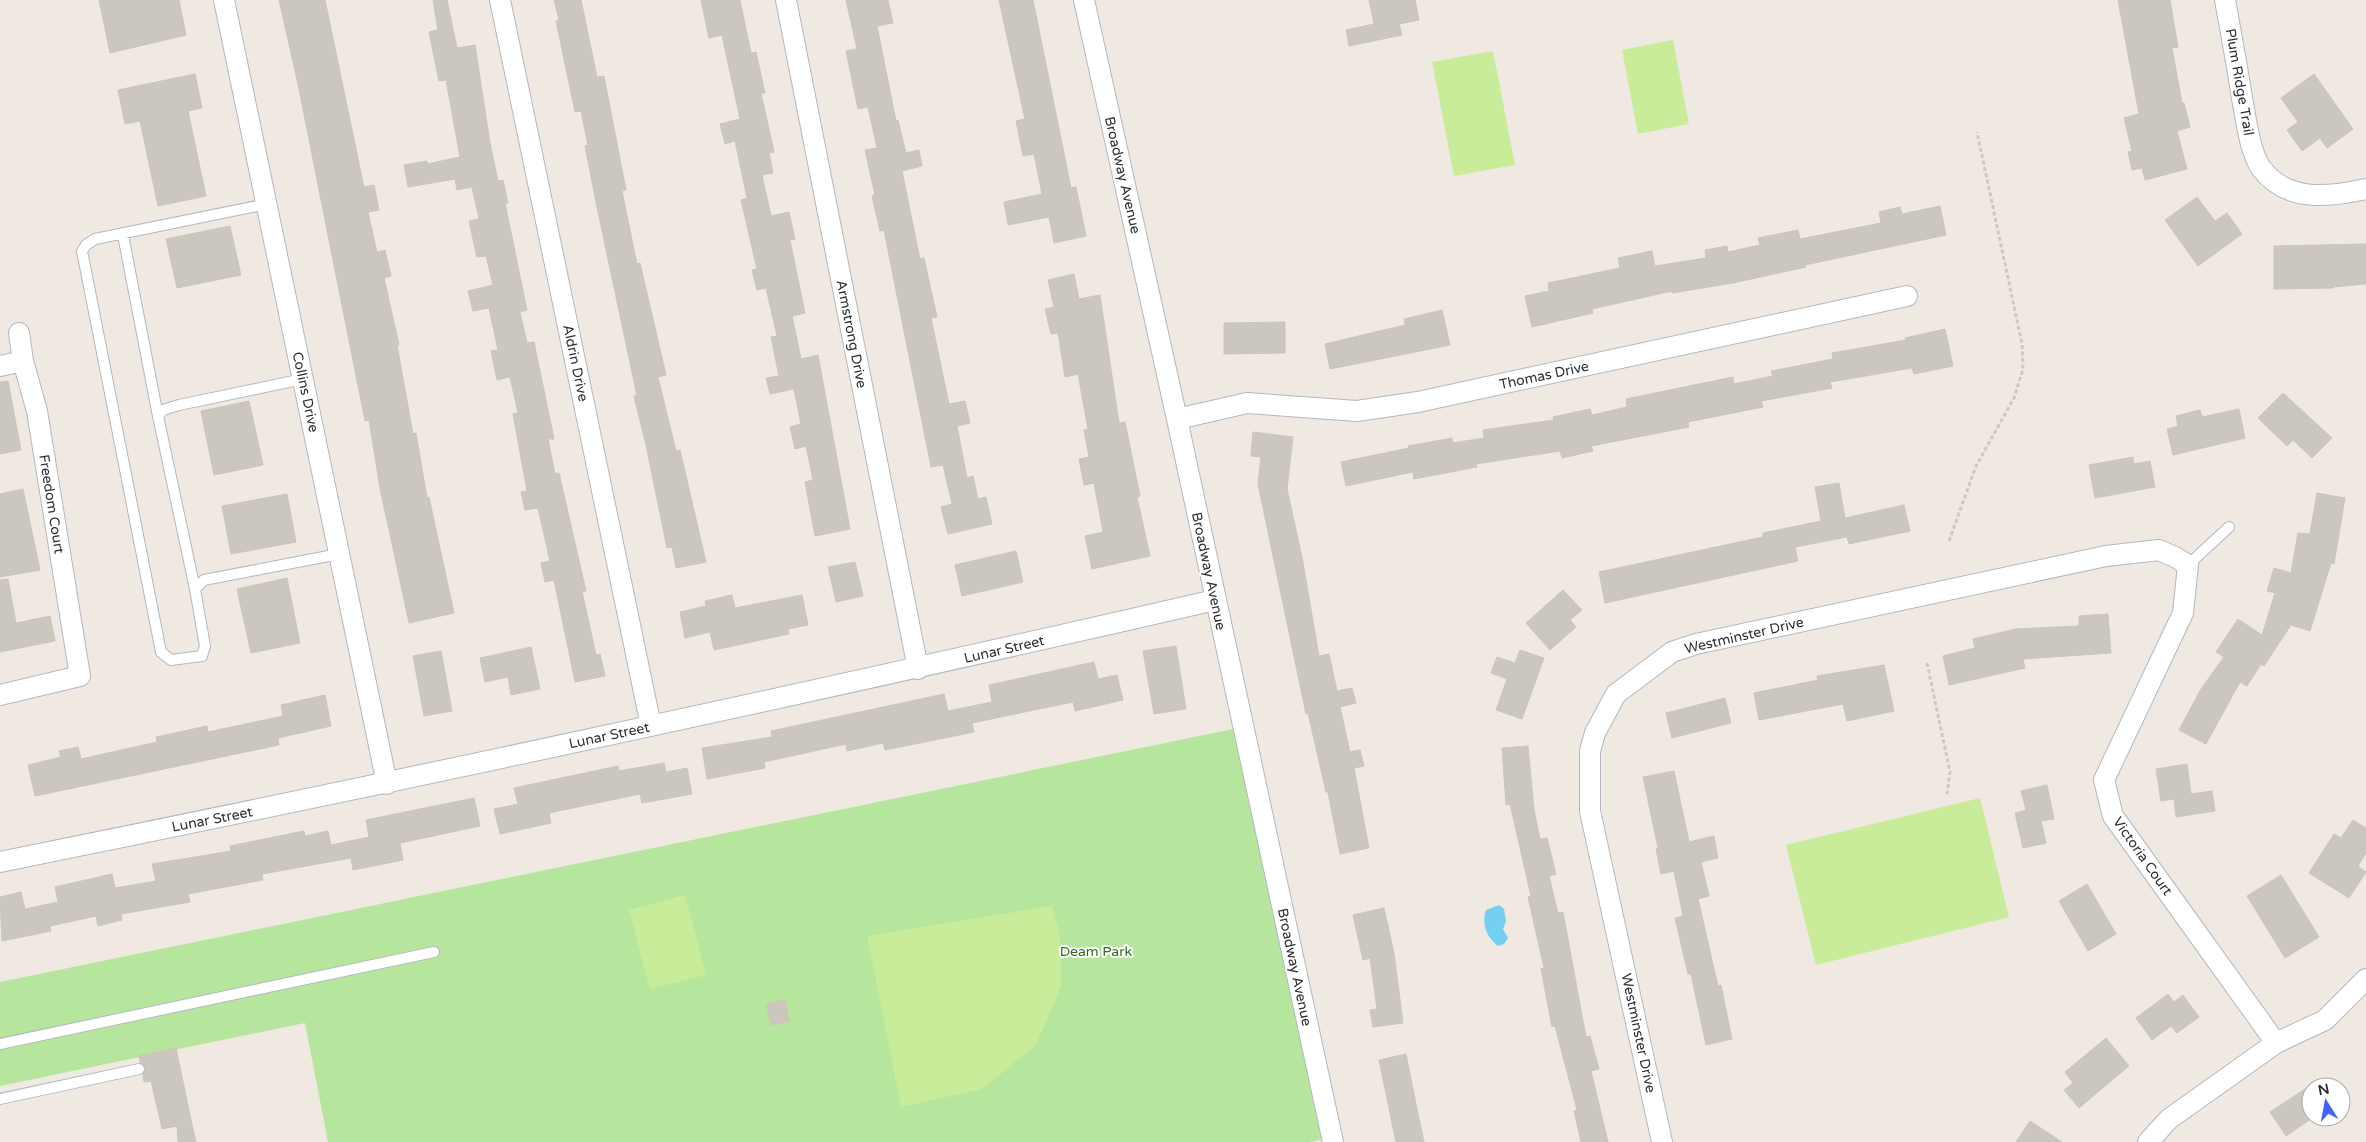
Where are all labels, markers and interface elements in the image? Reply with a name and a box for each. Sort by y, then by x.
street label: Plum Ridge Trail [2222,27,2257,137]
street label: Broadway Avenue [1101,115,1144,236]
street label: Armstrong Drive [833,279,870,390]
street label: Aldrin Drive [559,323,592,403]
street label: Collins Drive [289,350,322,434]
street label: Thomas Drive [1498,358,1590,393]
street label: Freedom Court [35,453,68,556]
street label: Broadway Avenue [1188,511,1229,632]
street label: Westminster Drive [1683,614,1805,657]
street label: Lunar Street [962,632,1047,667]
street label: Lunar Street [567,719,652,752]
street label: Lunar Street [170,803,255,836]
street label: Victoria Court [2109,814,2176,899]
street label: Broadway Avenue [1274,907,1315,1028]
park label: Deam Park [1060,943,1133,960]
street label: Westminster Drive [1618,972,1659,1094]
north arrow [2301,1077,2351,1127]
text: N [2316,1080,2331,1099]

